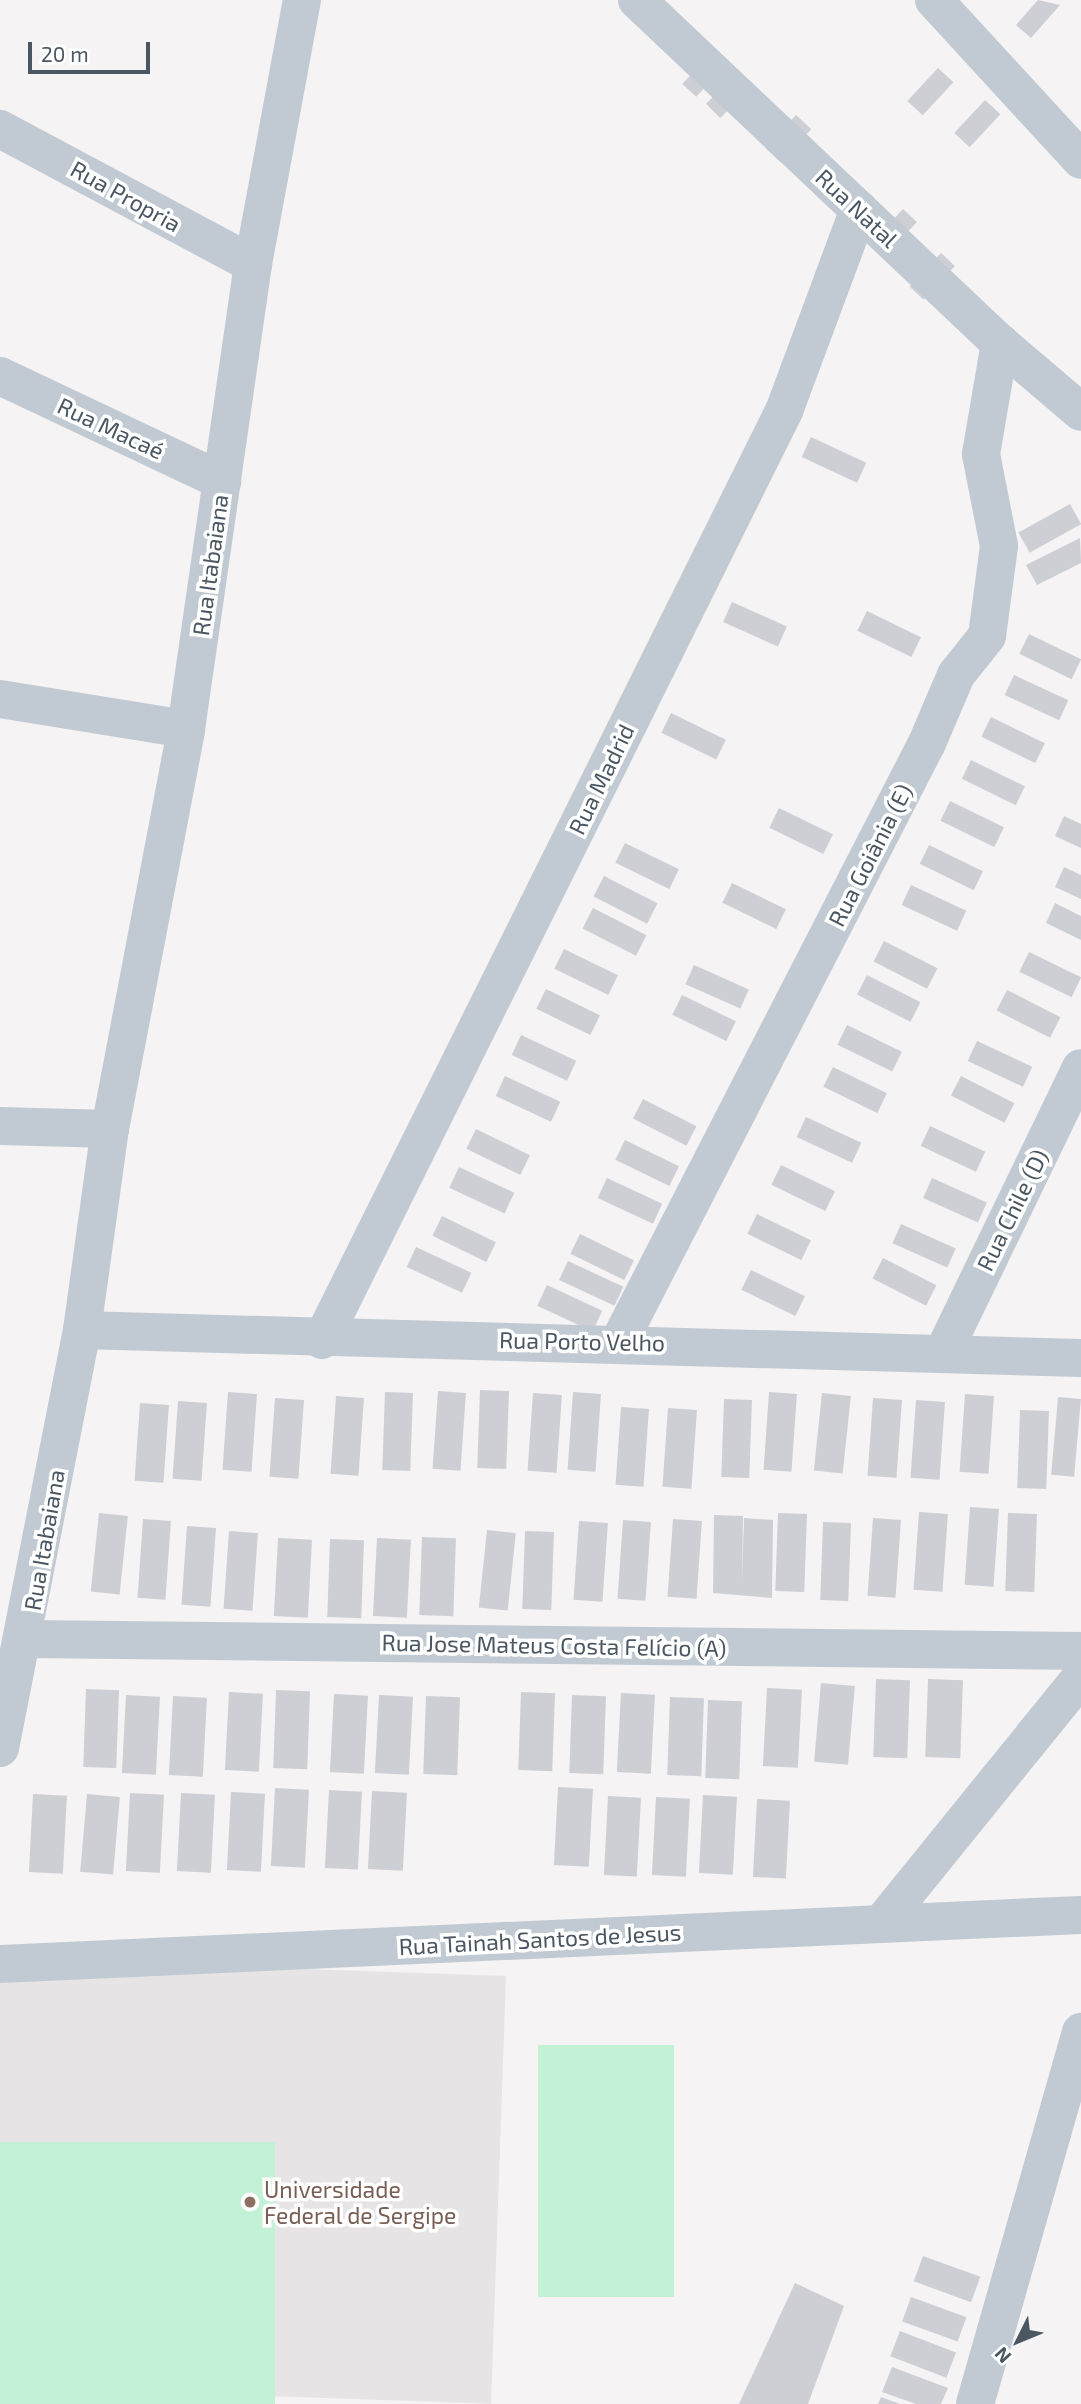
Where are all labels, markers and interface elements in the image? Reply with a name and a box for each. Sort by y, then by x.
scale bar [32,28,154,72]
text: 20 m [41,41,89,66]
street label: Rua Propria [66,154,186,238]
street label: Rua Natal [810,163,904,253]
street label: Rua Macaé [53,391,169,465]
street label: Rua Itabaiana [186,492,234,638]
street label: Rua Madrid [562,719,640,839]
street label: Rua Goiânia (E) [822,779,918,931]
street label: Rua Chile (D) [971,1145,1053,1275]
street label: Rua Porto Velho [499,1326,665,1356]
street label: Rua Itabaiana [18,1467,70,1613]
street label: Rua Jose Mateus Costa Felício (A) [381,1628,727,1662]
street label: Rua Tainah Santos de Jesus [398,1918,682,1960]
place label: Universidade Federal de Sergipe [264,2175,457,2229]
marker: Universidade Federal de Sergipe [242,2194,258,2210]
north arrow [983,2306,1053,2376]
text: N [989,2343,1015,2369]

